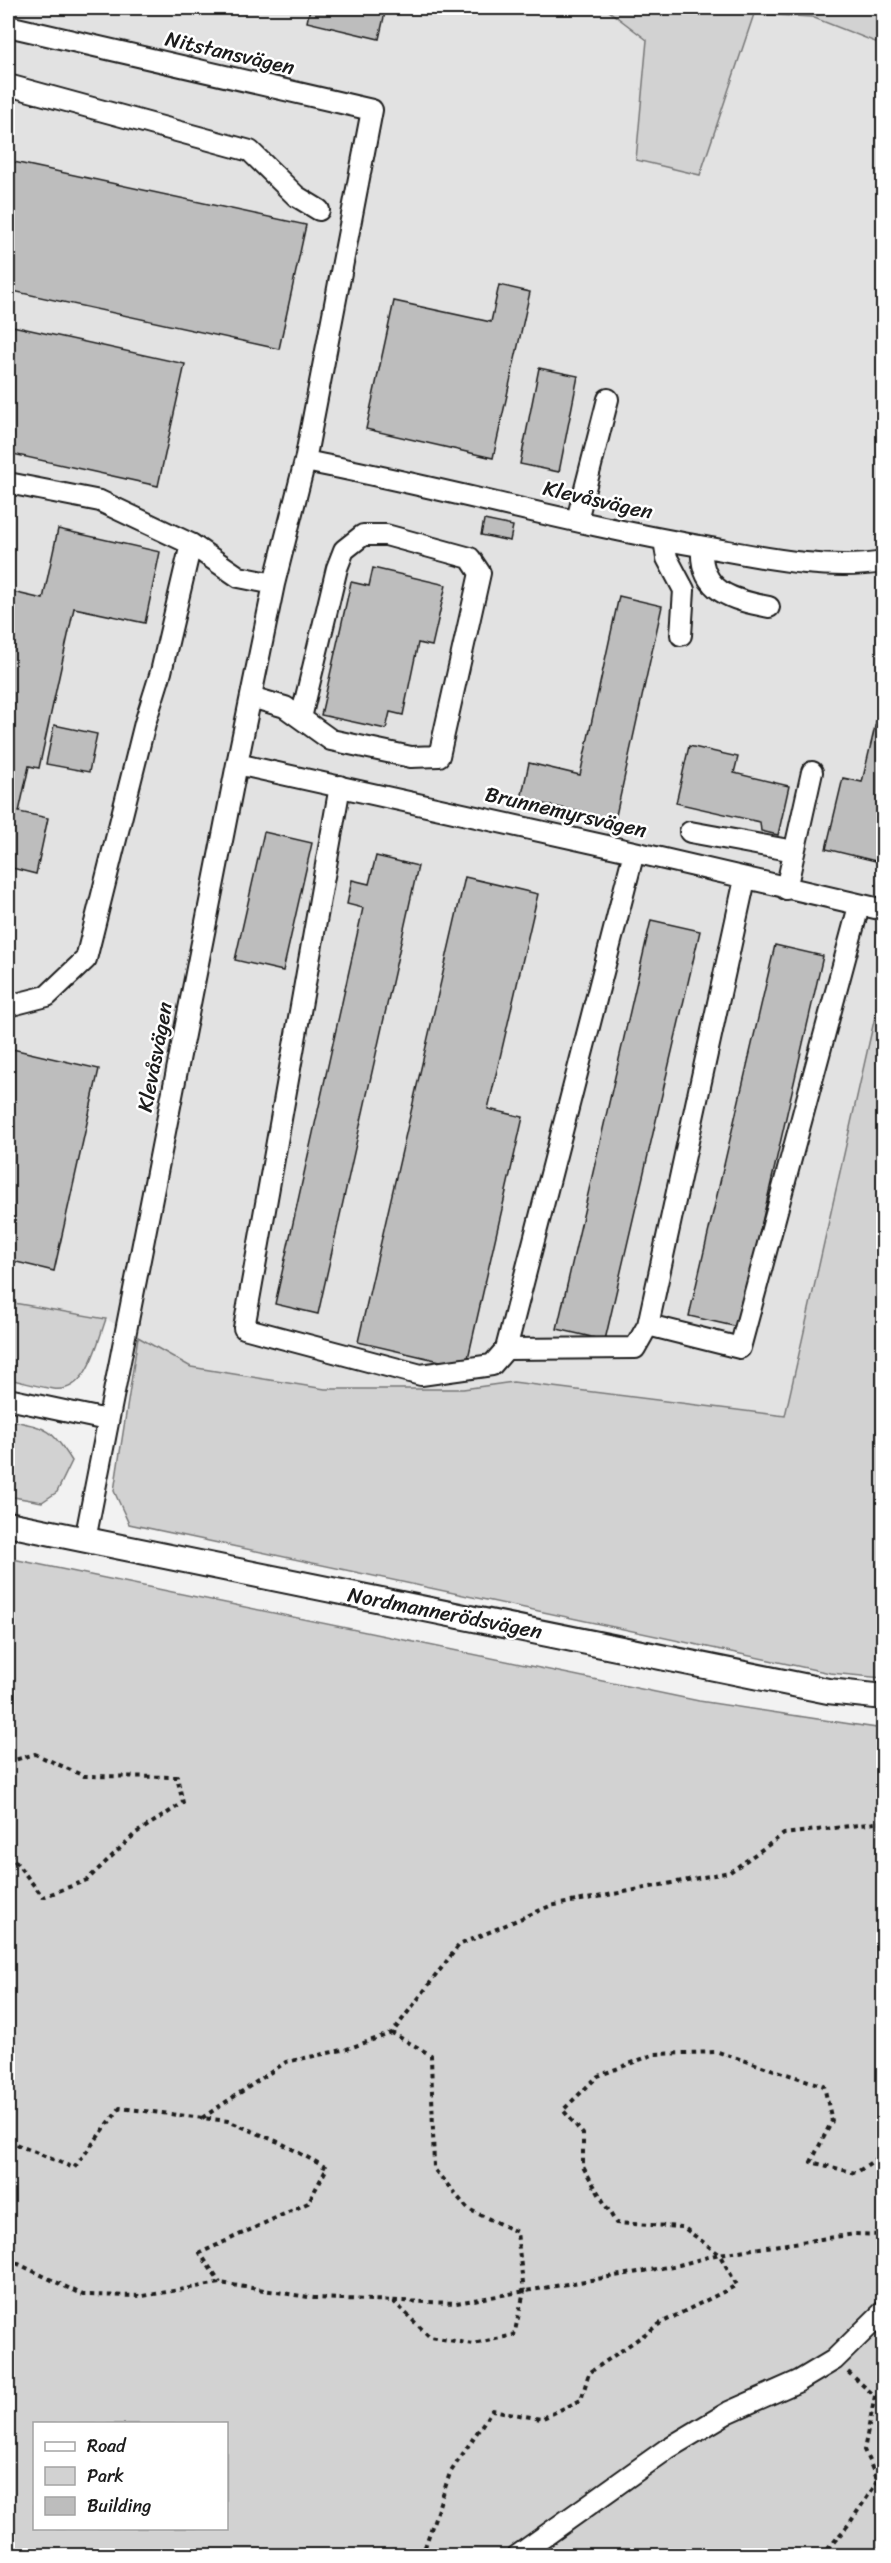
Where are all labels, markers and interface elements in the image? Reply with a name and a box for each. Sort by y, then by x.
street label: Nitstansvägen [162,20,298,86]
street label: Klevåsvägen [539,469,657,531]
street label: Brunnemyrsvägen [481,775,651,849]
street label: Klevåsvägen [126,999,184,1115]
street label: Nordmannerödsvägen [345,1576,545,1650]
legend [33,2422,228,2530]
text: Road [87,2430,127,2462]
text: Park [87,2460,124,2492]
text: Building [87,2490,151,2522]

